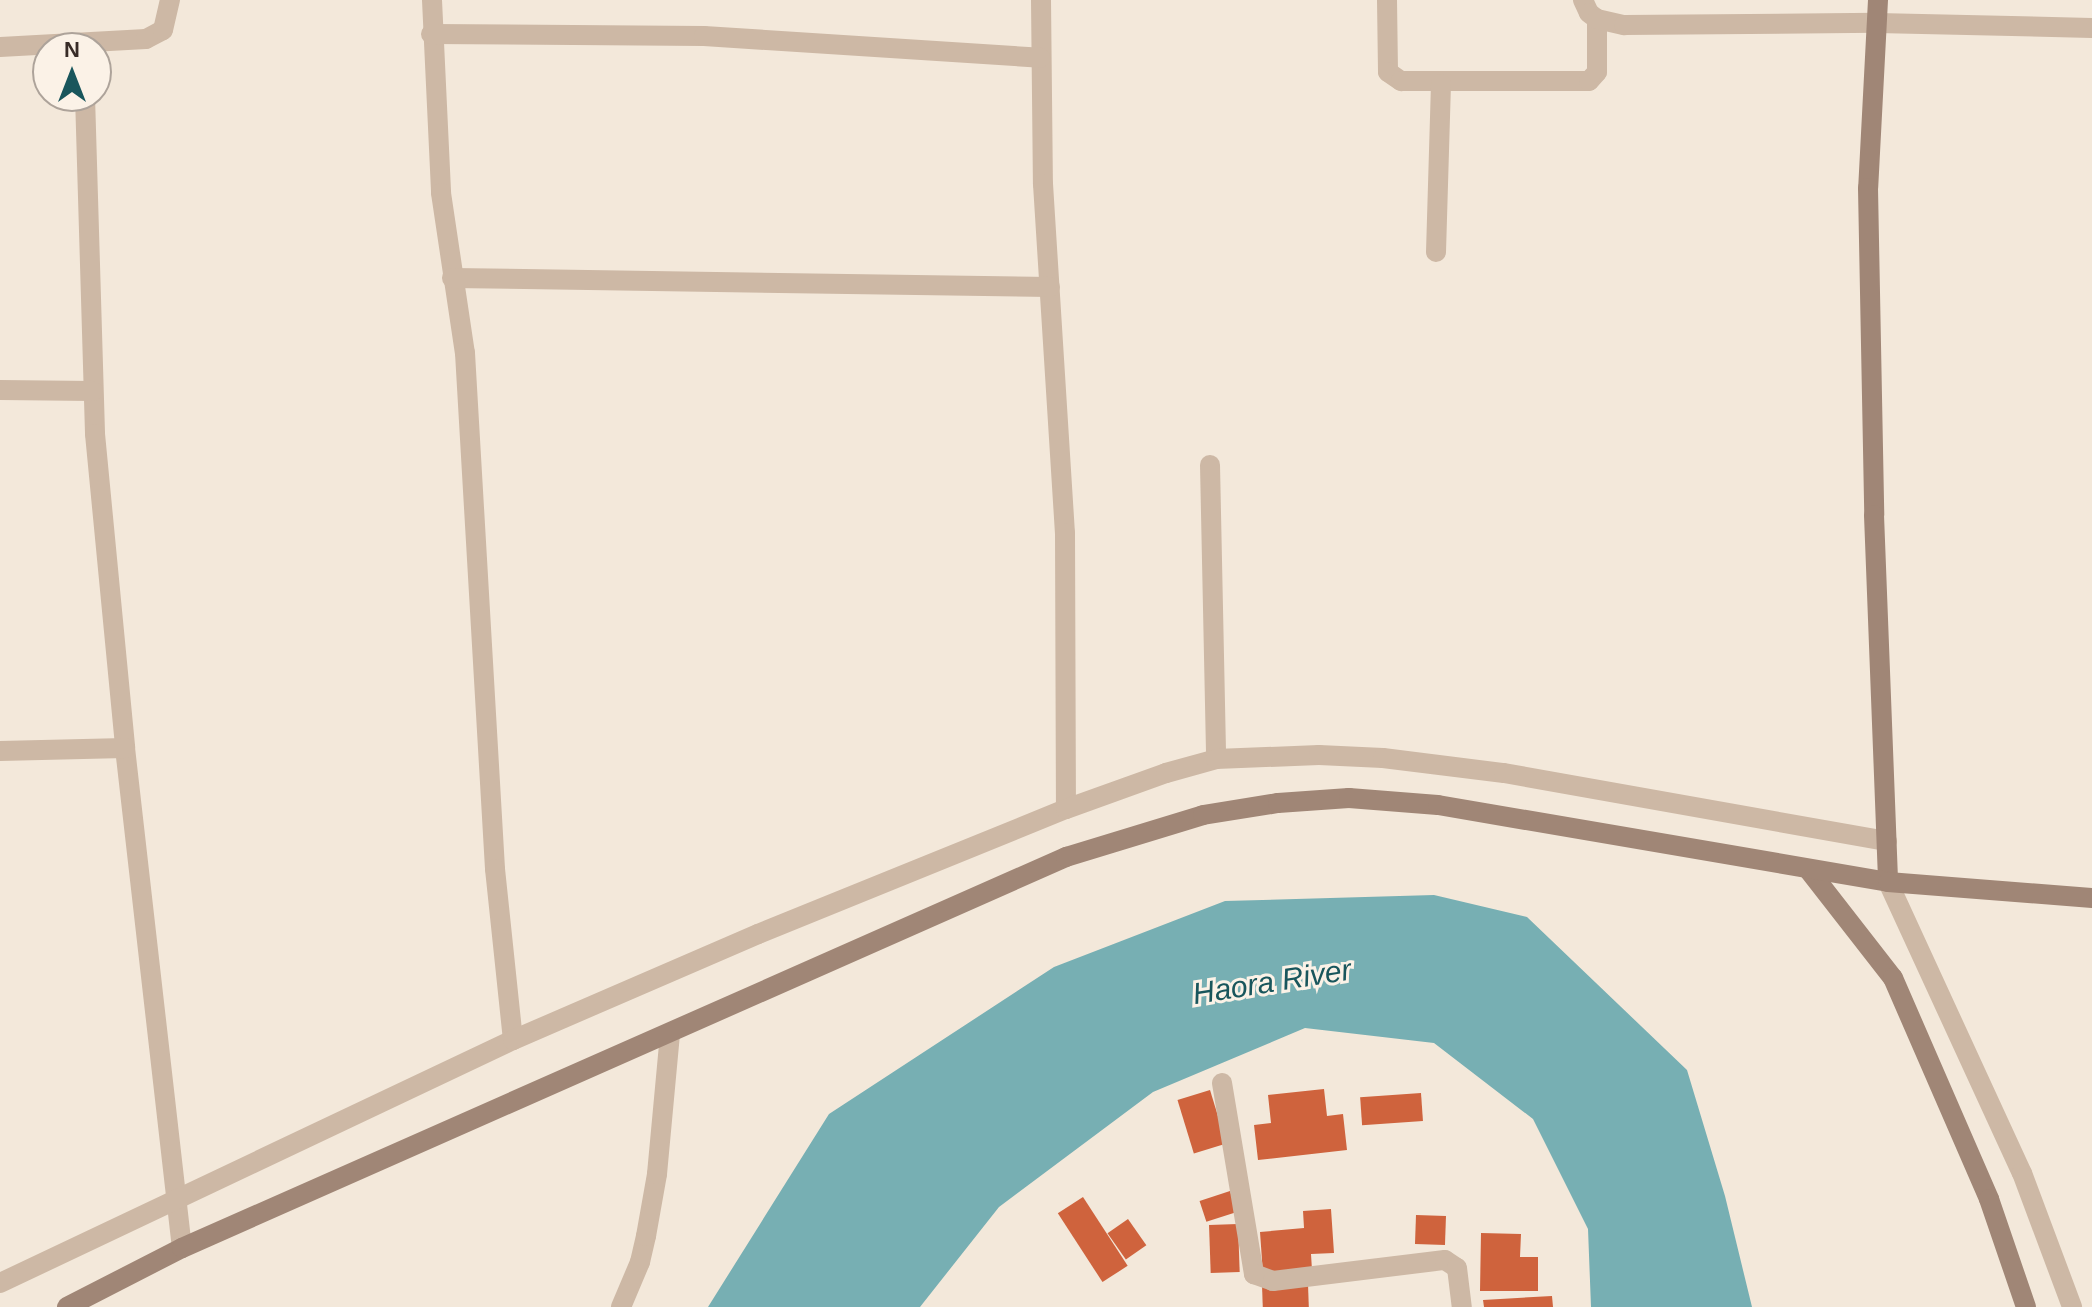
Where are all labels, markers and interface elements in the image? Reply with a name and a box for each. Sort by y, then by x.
north arrow [32,32,112,112]
text: N [64,37,80,62]
water label: Haora River [1190,952,1354,1012]

